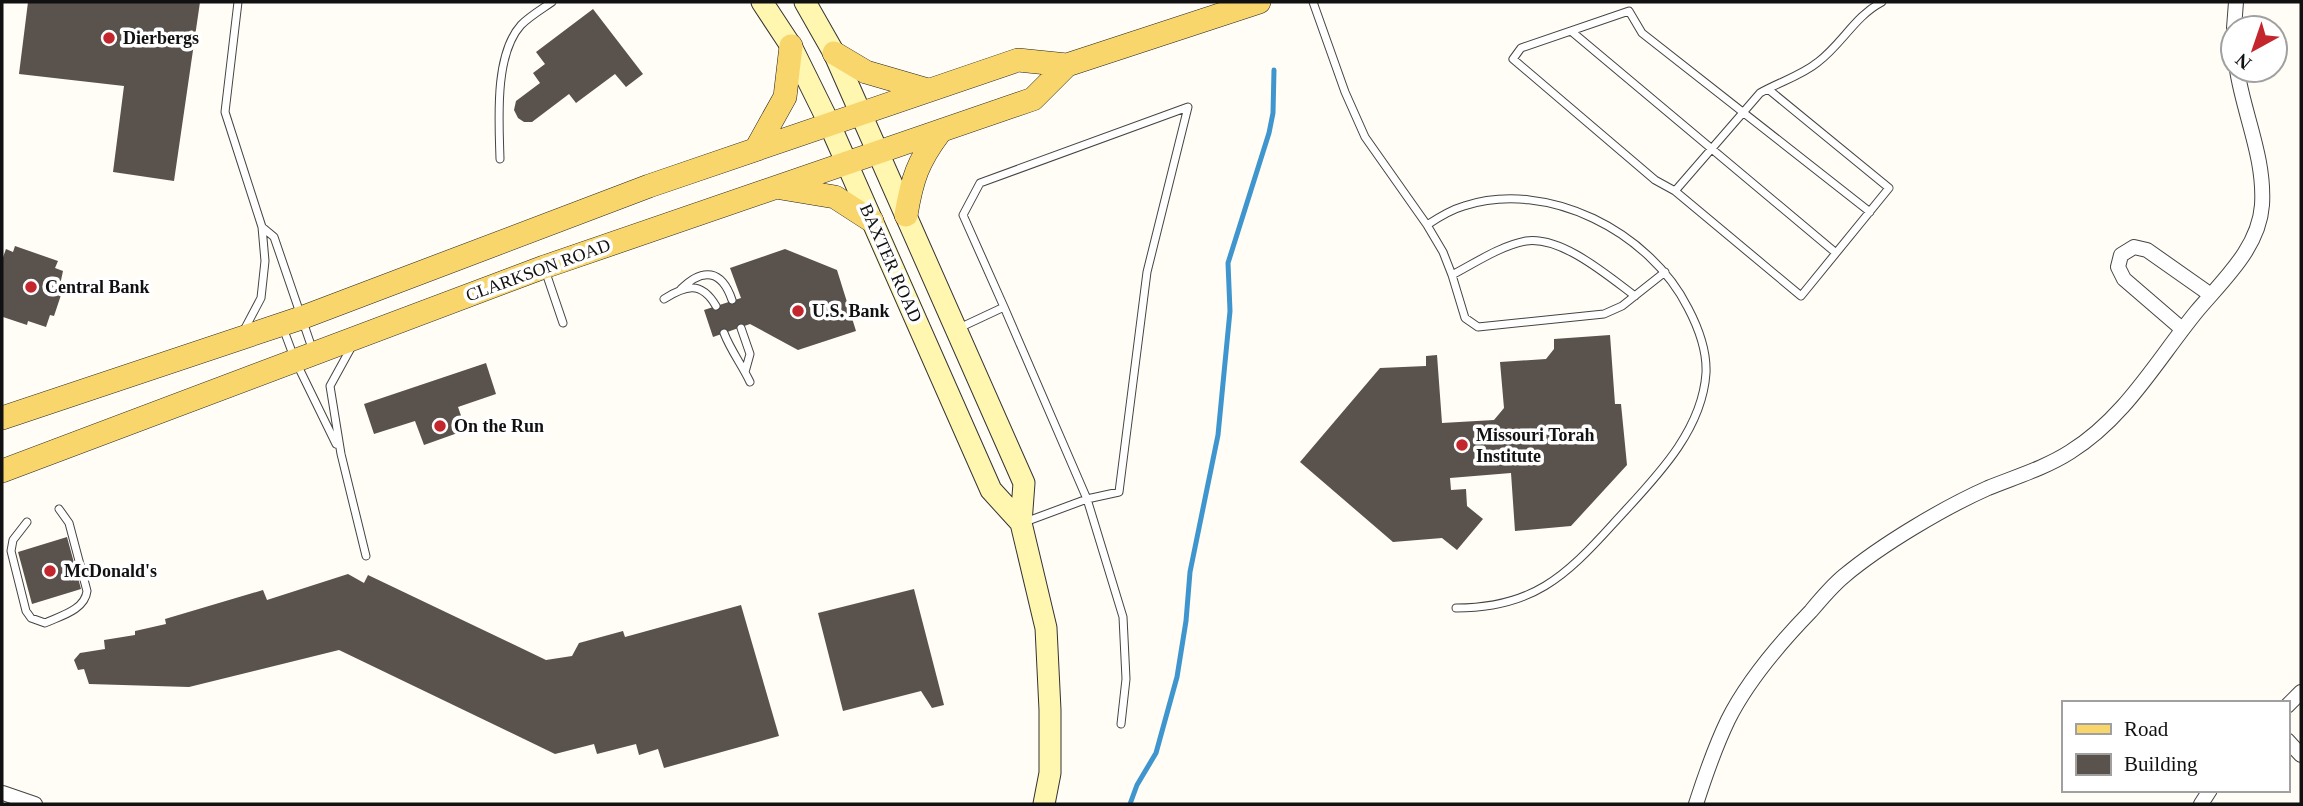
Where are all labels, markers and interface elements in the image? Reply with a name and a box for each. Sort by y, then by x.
north arrow [2219,14,2289,84]
place label: Dierbergs [123,28,199,48]
marker: Dierbergs [101,30,117,46]
text: N [2231,49,2255,74]
street label: BAXTER ROAD [856,201,926,325]
street label: CLARKSON ROAD [463,235,613,305]
place label: Central Bank [45,277,150,297]
marker: Central Bank [23,279,39,295]
place label: U.S. Bank [812,301,890,321]
marker: U.S. Bank [790,303,806,319]
place label: On the Run [454,416,544,436]
marker: On the Run [432,418,448,434]
place label: Missouri Torah Institute [1476,425,1595,466]
marker: Missouri Torah Institute [1454,437,1470,453]
place label: McDonald's [64,561,157,581]
marker: McDonald's [42,563,58,579]
legend [2062,701,2289,792]
text: Road [2124,717,2169,741]
text: Building [2124,752,2198,776]

